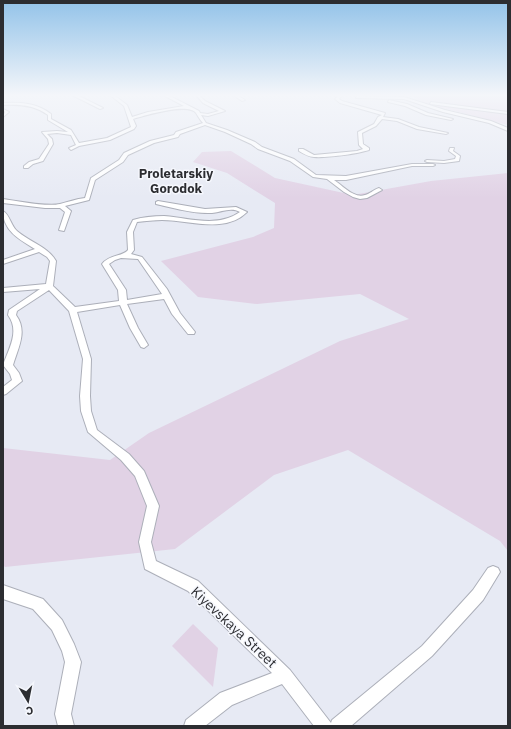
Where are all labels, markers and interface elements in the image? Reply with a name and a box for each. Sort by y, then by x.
district label: Proletarskiy Gorodok [139,165,213,197]
street label: Kiyevskaya Street [187,582,281,672]
north arrow [8,681,48,721]
text: С [25,703,34,718]

